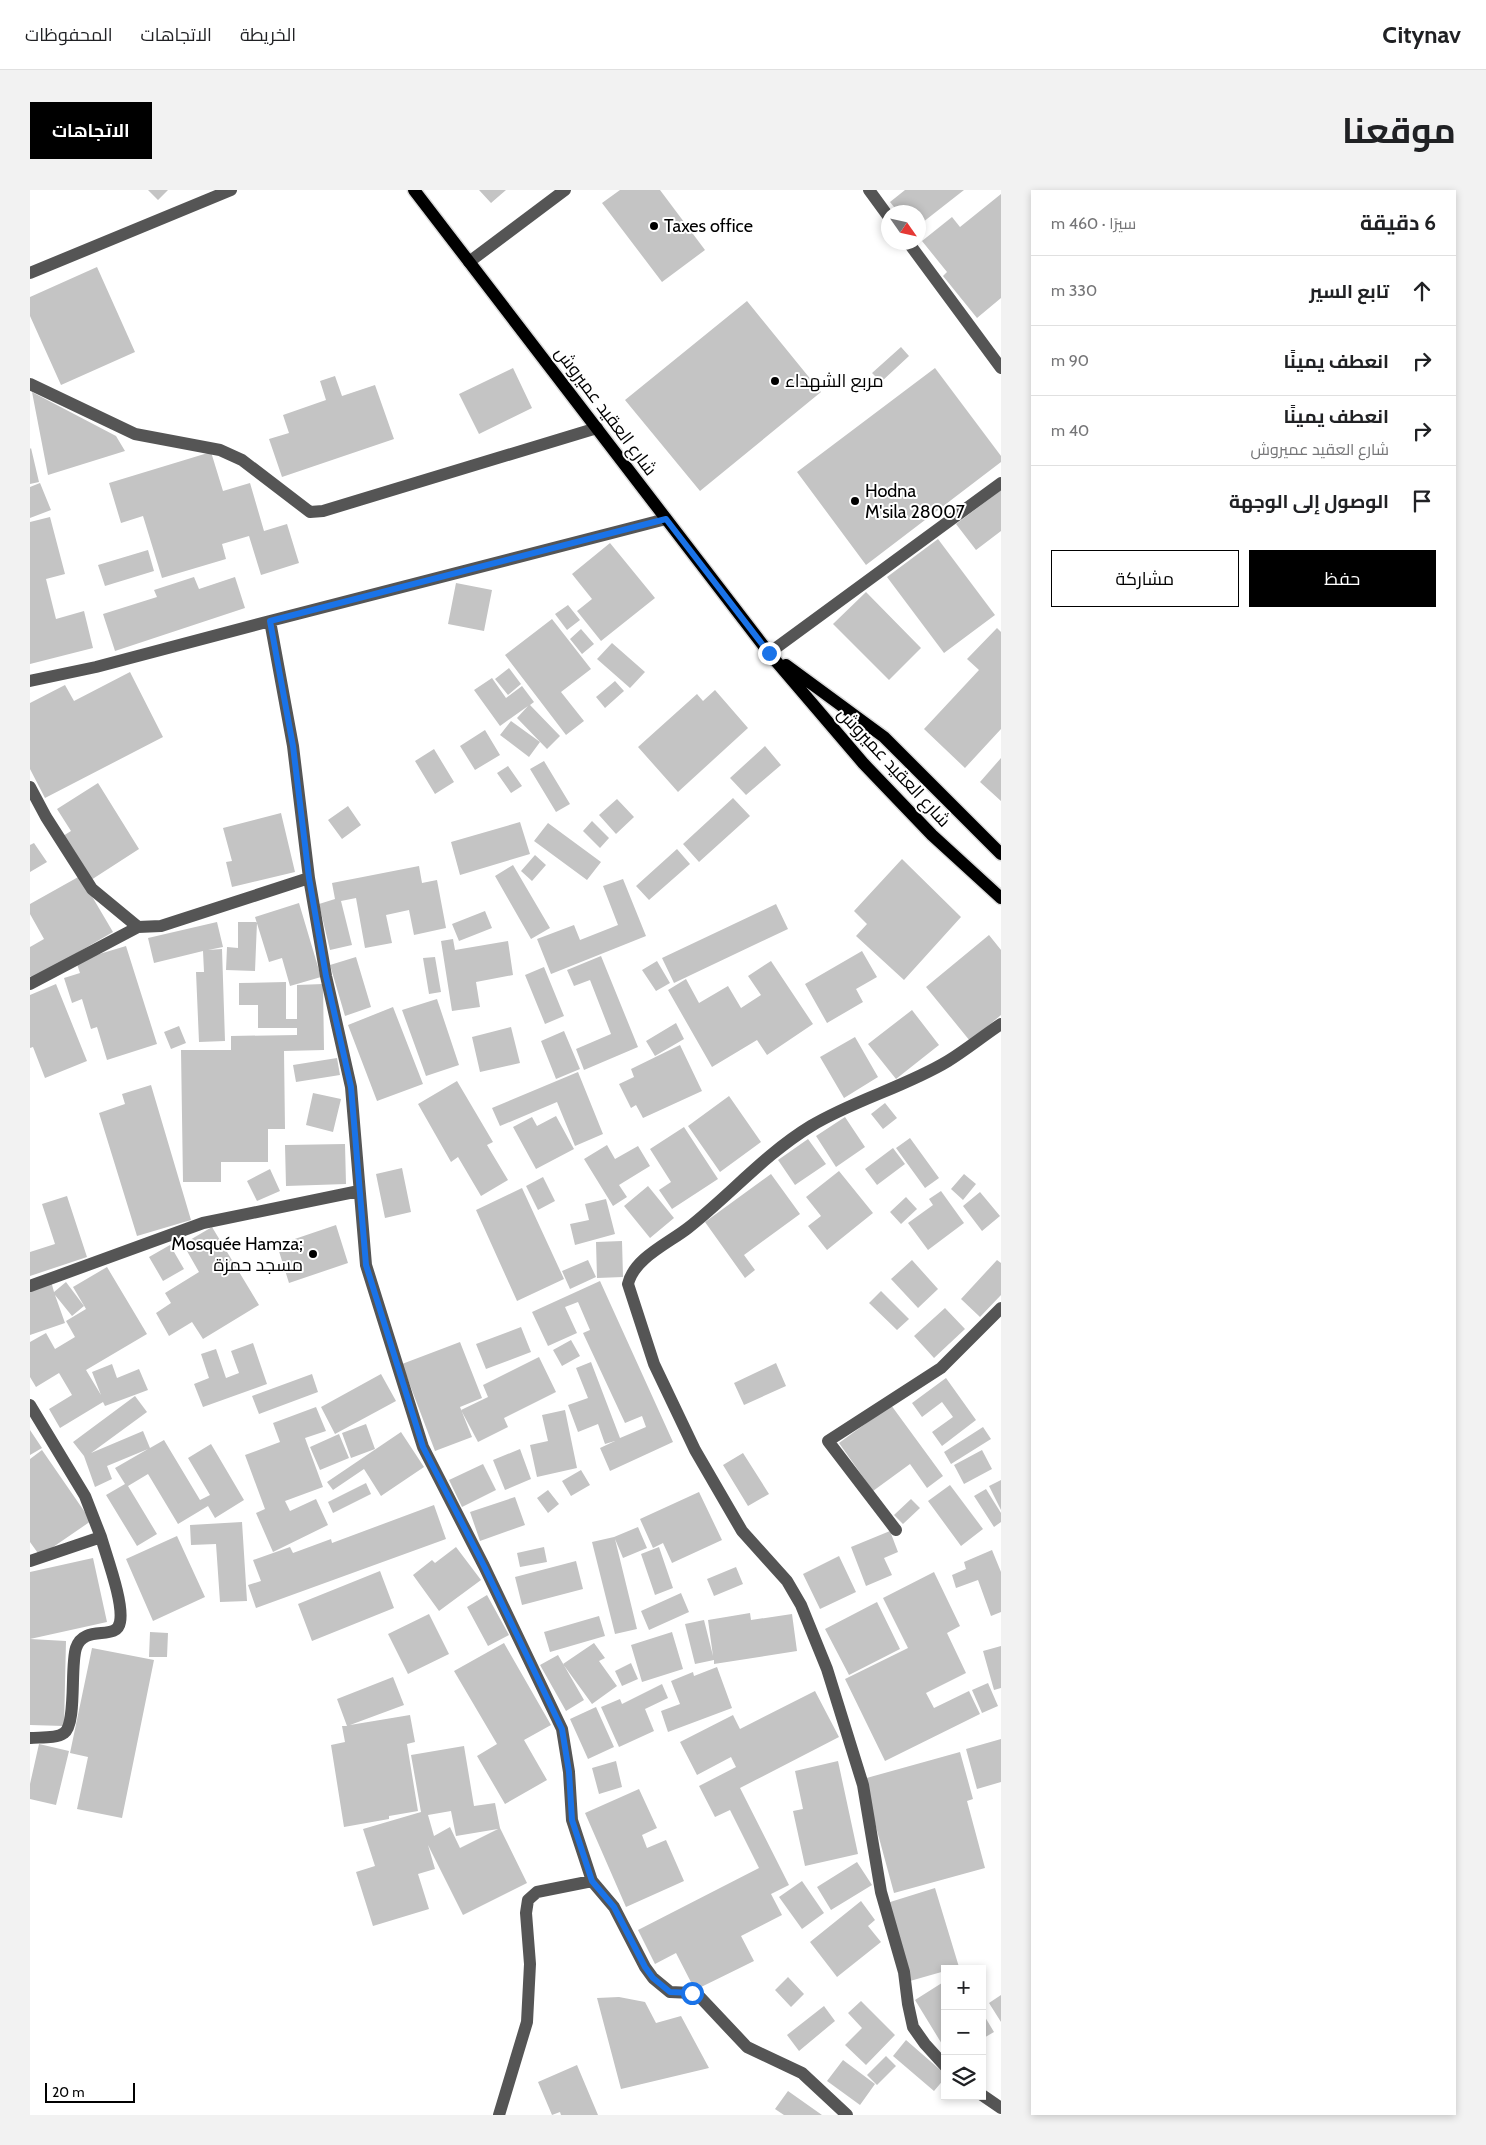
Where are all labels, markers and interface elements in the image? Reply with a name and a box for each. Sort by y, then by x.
text: Citynav [1382,20,1461,49]
text: المحفوظات [25,24,113,46]
text: الاتجاهات [141,24,212,46]
text: الخريطة [240,24,296,46]
button: الاتجاهات [30,102,152,159]
text: موقعنا [1342,109,1456,152]
north arrow [881,205,926,250]
text: 6 دقيقة [1360,210,1436,235]
text: سيرًا · 460 m [1051,214,1136,233]
place label: Taxes office [664,215,753,237]
marker: Taxes office [648,220,660,232]
icon: ahead [1408,277,1436,305]
text: تابع السير [1309,280,1389,303]
text: 330 m [1051,281,1097,300]
street label: شارع العقيد عميروش [550,342,662,480]
icon: right [1408,347,1436,375]
text: انعطف يمينًا [1283,350,1389,373]
text: 90 m [1051,351,1089,370]
place label: مربع الشهداء [785,370,884,393]
marker: مربع الشهداء [769,375,781,387]
text: انعطف يمينًا [1283,405,1389,428]
icon: right [1408,417,1436,445]
text: 40 m [1051,421,1089,440]
text: شارع العقيد عميروش [1251,440,1389,459]
place label: Hodna M'sila 28007 [865,480,965,523]
icon: arrive [1408,487,1436,515]
text: الوصول إلى الوجهة [1229,490,1389,513]
marker: Hodna M'sila 28007 [849,495,861,507]
button: مشاركة [1051,550,1239,607]
button: حفظ [1249,550,1436,607]
route end [758,642,781,665]
street label: شارع العقيد عميروش [832,703,955,832]
place label: Mosquée Hamza; مسجد حمزة [171,1233,303,1276]
marker: Mosquée Hamza; مسجد حمزة [307,1248,319,1260]
map controls [941,1965,986,2100]
button: + [941,1965,986,2010]
route start [681,1982,704,2005]
button: − [941,2010,986,2055]
button: layers [941,2055,986,2100]
scale bar [45,2080,135,2103]
text: 20 m [52,2083,85,2101]

